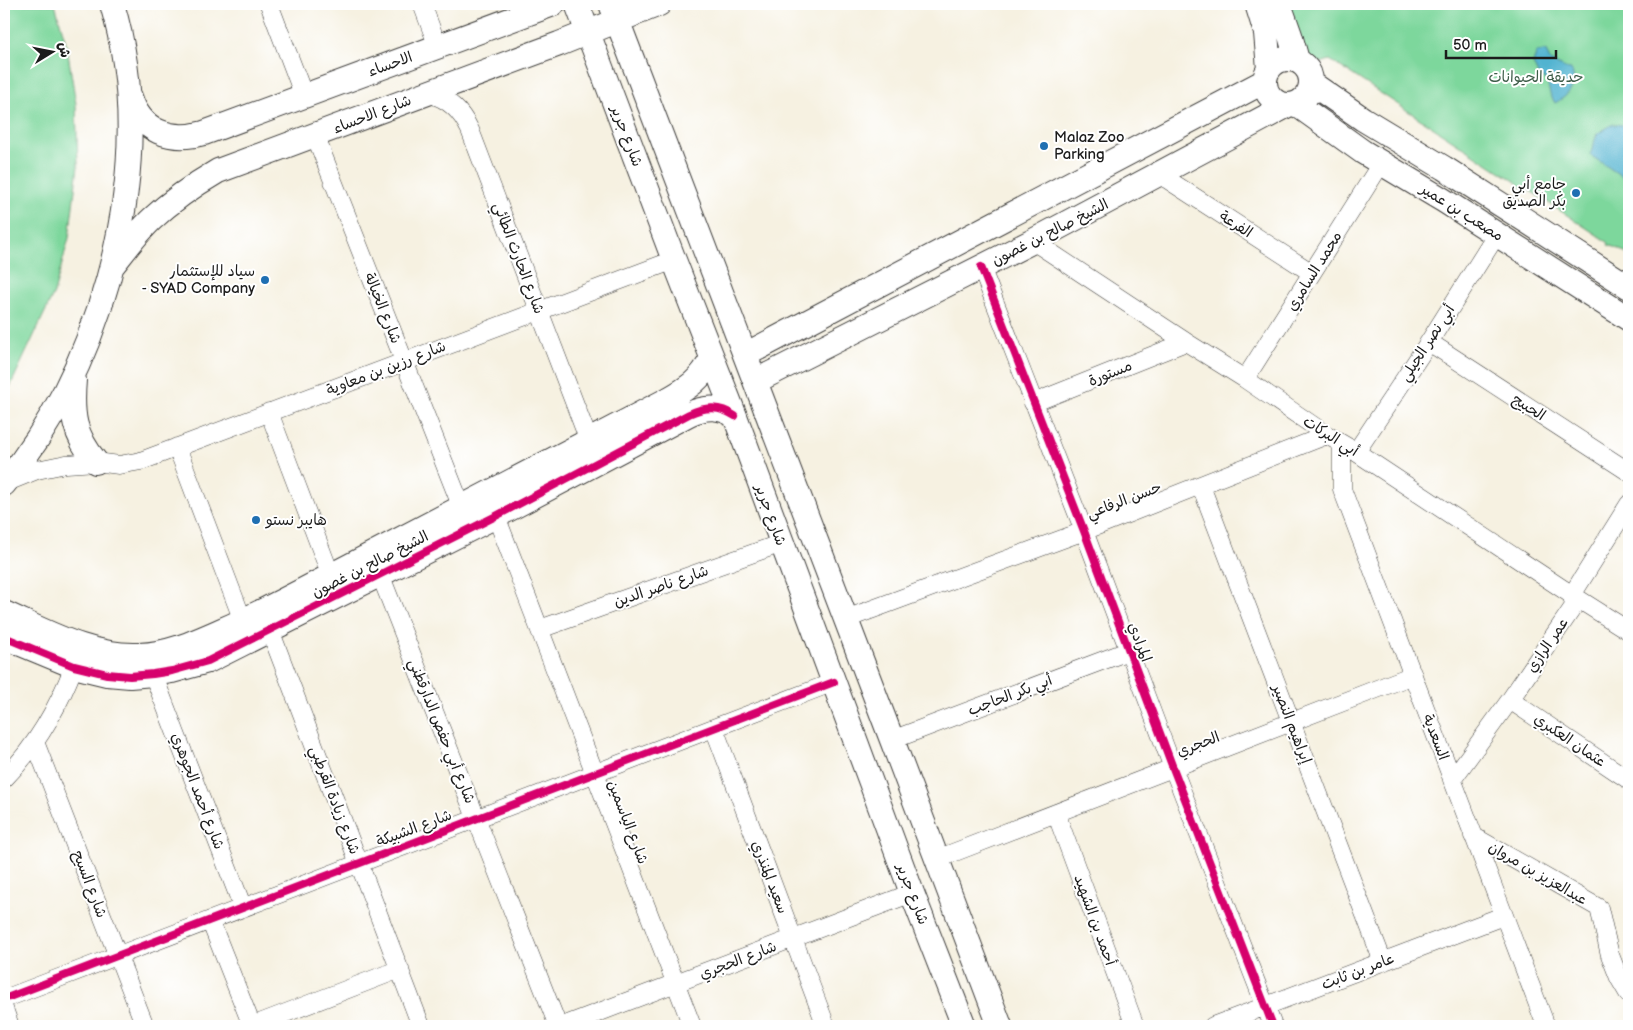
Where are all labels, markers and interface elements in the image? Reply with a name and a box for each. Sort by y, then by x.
north arrow [28,28,78,78]
scale bar [1446,28,1556,60]
text: 50 m [1453,36,1487,55]
text: ش [55,41,74,59]
street label: الاحساء [365,48,415,81]
park label: حديقة الحيوانات [1488,68,1584,87]
street label: شارع الاحساء [330,91,414,138]
street label: شارع جرير [605,101,647,169]
place label: Malaz Zoo Parking [1054,128,1125,164]
marker: Malaz Zoo Parking [1038,140,1050,152]
place label: جامع أبي بكر الصديق [1502,175,1566,211]
street label: مصعب بن عمير [1415,178,1507,246]
marker: جامع أبي بكر الصديق [1570,187,1582,199]
street label: الشيخ صالح بن غصون [989,195,1112,270]
street label: شارع الحارث الطائي [486,200,549,318]
street label: الفرعة [1215,207,1256,242]
street label: محمد السامري [1282,228,1347,315]
place label: سياد للإستثمار - SYAD Company [141,262,255,298]
street label: شارع الخيالة [360,270,405,346]
marker: سياد للإستثمار - SYAD Company [259,274,271,286]
street label: أبي نصر الجيلي [1396,301,1462,387]
street label: شارع رزين بن معاوية [324,337,449,400]
street label: مستورة [1085,356,1135,391]
street label: الحبيج [1509,390,1549,425]
street label: أبي البركات [1298,412,1362,464]
street label: حسن الرفاعي [1084,477,1165,526]
street label: شارع جرير [750,480,790,548]
place label: هايبر نستو [265,511,327,530]
marker: هايبر نستو [250,514,262,526]
street label: الشيخ صالح بن غصون [309,527,432,602]
street label: شارع ناصر الدين [611,561,711,612]
street label: عمر الرازي [1522,614,1573,677]
street label: المرادي [1122,620,1156,665]
street label: شارع أبي حفص الدارقطني [401,656,479,808]
street label: أبي بكر الحاجب [965,671,1056,723]
street label: إبراهيم النصير [1265,680,1315,767]
street label: عثمان العكبري [1530,709,1609,772]
street label: السعدية [1418,711,1453,763]
street label: الحجري [1174,728,1223,762]
street label: شارع أحمد الجوهري [166,730,228,852]
street label: شارع زيادة القرطبي [302,743,364,858]
street label: شارع الياسمين [603,777,652,867]
street label: شارع الشبيكة [374,805,455,852]
street label: عبدالعزيز بن مروان [1485,837,1590,909]
street label: سعيد المنذري [746,838,792,917]
street label: شارع السيح [68,848,111,921]
street label: شارع جرير [891,859,933,927]
street label: أحمد بن الشهيد [1069,872,1120,969]
street label: شارع الحجري [697,937,780,985]
street label: عامر بن ثابت [1319,949,1398,994]

